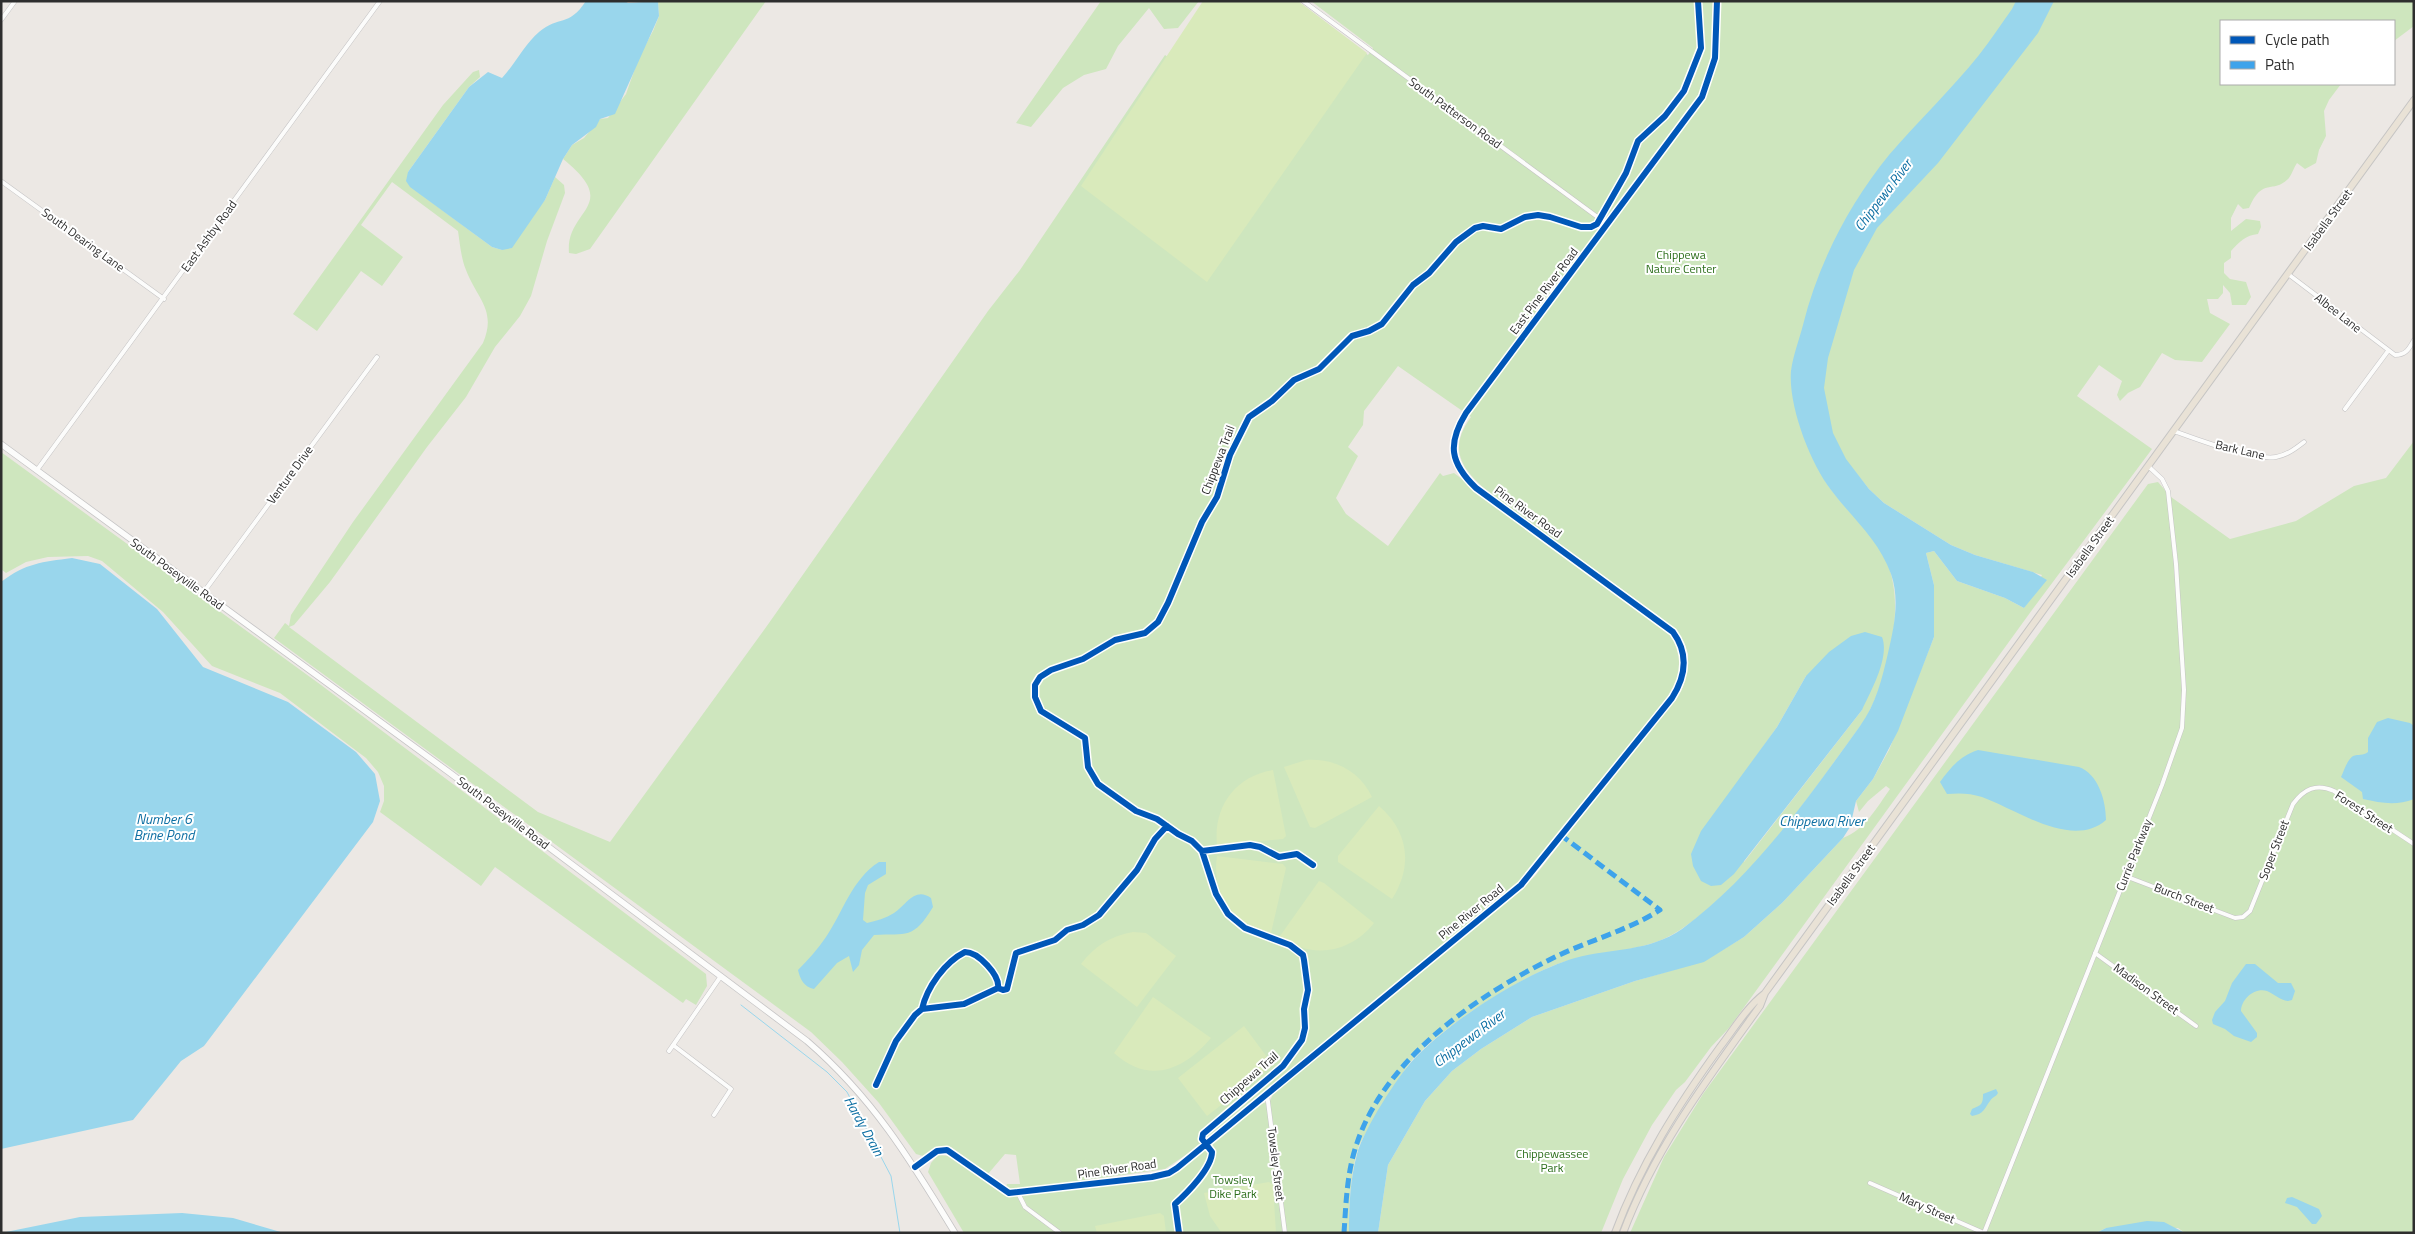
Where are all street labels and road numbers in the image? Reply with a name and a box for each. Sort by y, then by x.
street label: South Patterson Road [1405,72,1506,153]
street label: Isabella Street [2299,184,2357,254]
street label: East Ashby Road [176,196,241,276]
street label: South Dearing Lane [38,203,129,276]
street label: East Pine River Road [1505,243,1583,338]
street label: Albee Lane [2311,288,2366,337]
street label: Chippewa Trail [1196,422,1239,497]
street label: Bark Lane [2214,435,2267,464]
street label: Venture Drive [262,441,317,508]
street label: Pine River Road [1491,481,1566,543]
street label: Isabella Street [2061,511,2119,581]
street label: South Poseyville Road [126,533,228,614]
street label: South Poseyville Road [453,771,554,854]
street label: Forest Street [2331,786,2398,838]
street label: Currie Parkway [2110,816,2157,894]
street label: Soper Street [2253,816,2294,883]
street label: Isabella Street [1822,839,1880,909]
street label: Burch Street [2151,877,2218,918]
street label: Pine River Road [1434,879,1508,944]
street label: Madison Street [2110,958,2184,1019]
street label: Chippewa Trail [1215,1047,1282,1109]
street label: Towsley Street [1263,1126,1291,1203]
street label: Pine River Road [1076,1154,1158,1183]
street label: Mary Street [1896,1187,1959,1229]

